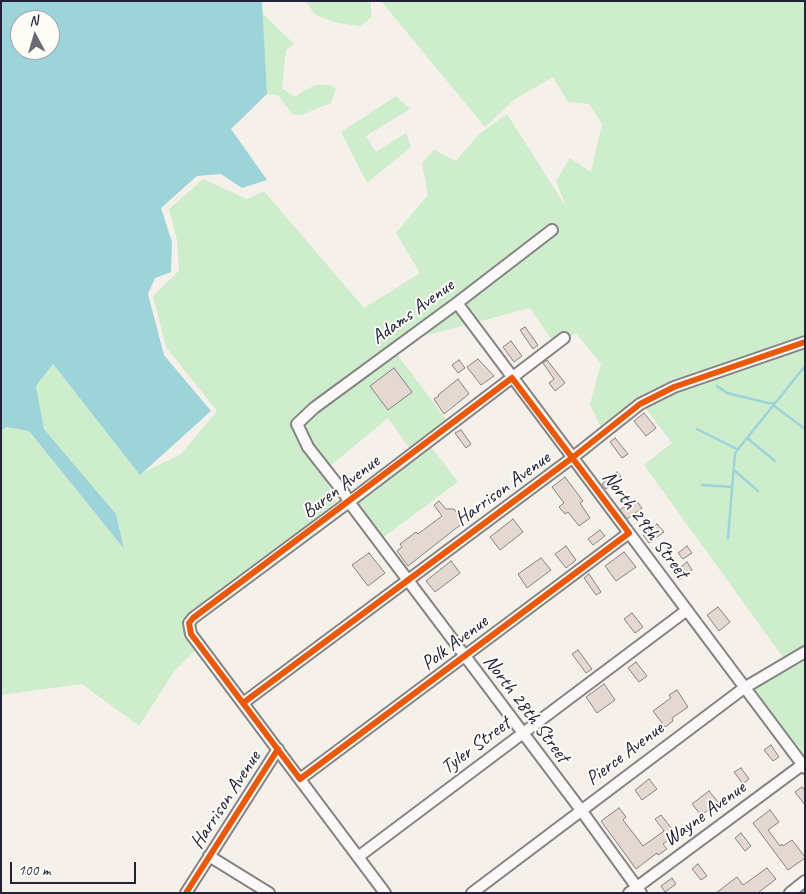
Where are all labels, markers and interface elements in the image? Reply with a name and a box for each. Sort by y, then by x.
north arrow [10,10,60,60]
text: N [28,12,39,29]
street label: Adams Avenue [367,274,459,350]
street label: Harrison Avenue [451,446,555,532]
street label: Buren Avenue [297,450,385,524]
street label: North 29th Street [597,466,693,584]
street label: Polk Avenue [417,610,493,676]
street label: North 28th Street [478,650,574,768]
street label: Tyler Street [437,712,515,780]
street label: Pierce Avenue [581,717,669,791]
street label: Harrison Avenue [185,747,267,853]
street label: Wayne Avenue [659,776,751,852]
scale bar [12,852,139,884]
text: 100 m [18,861,50,880]

